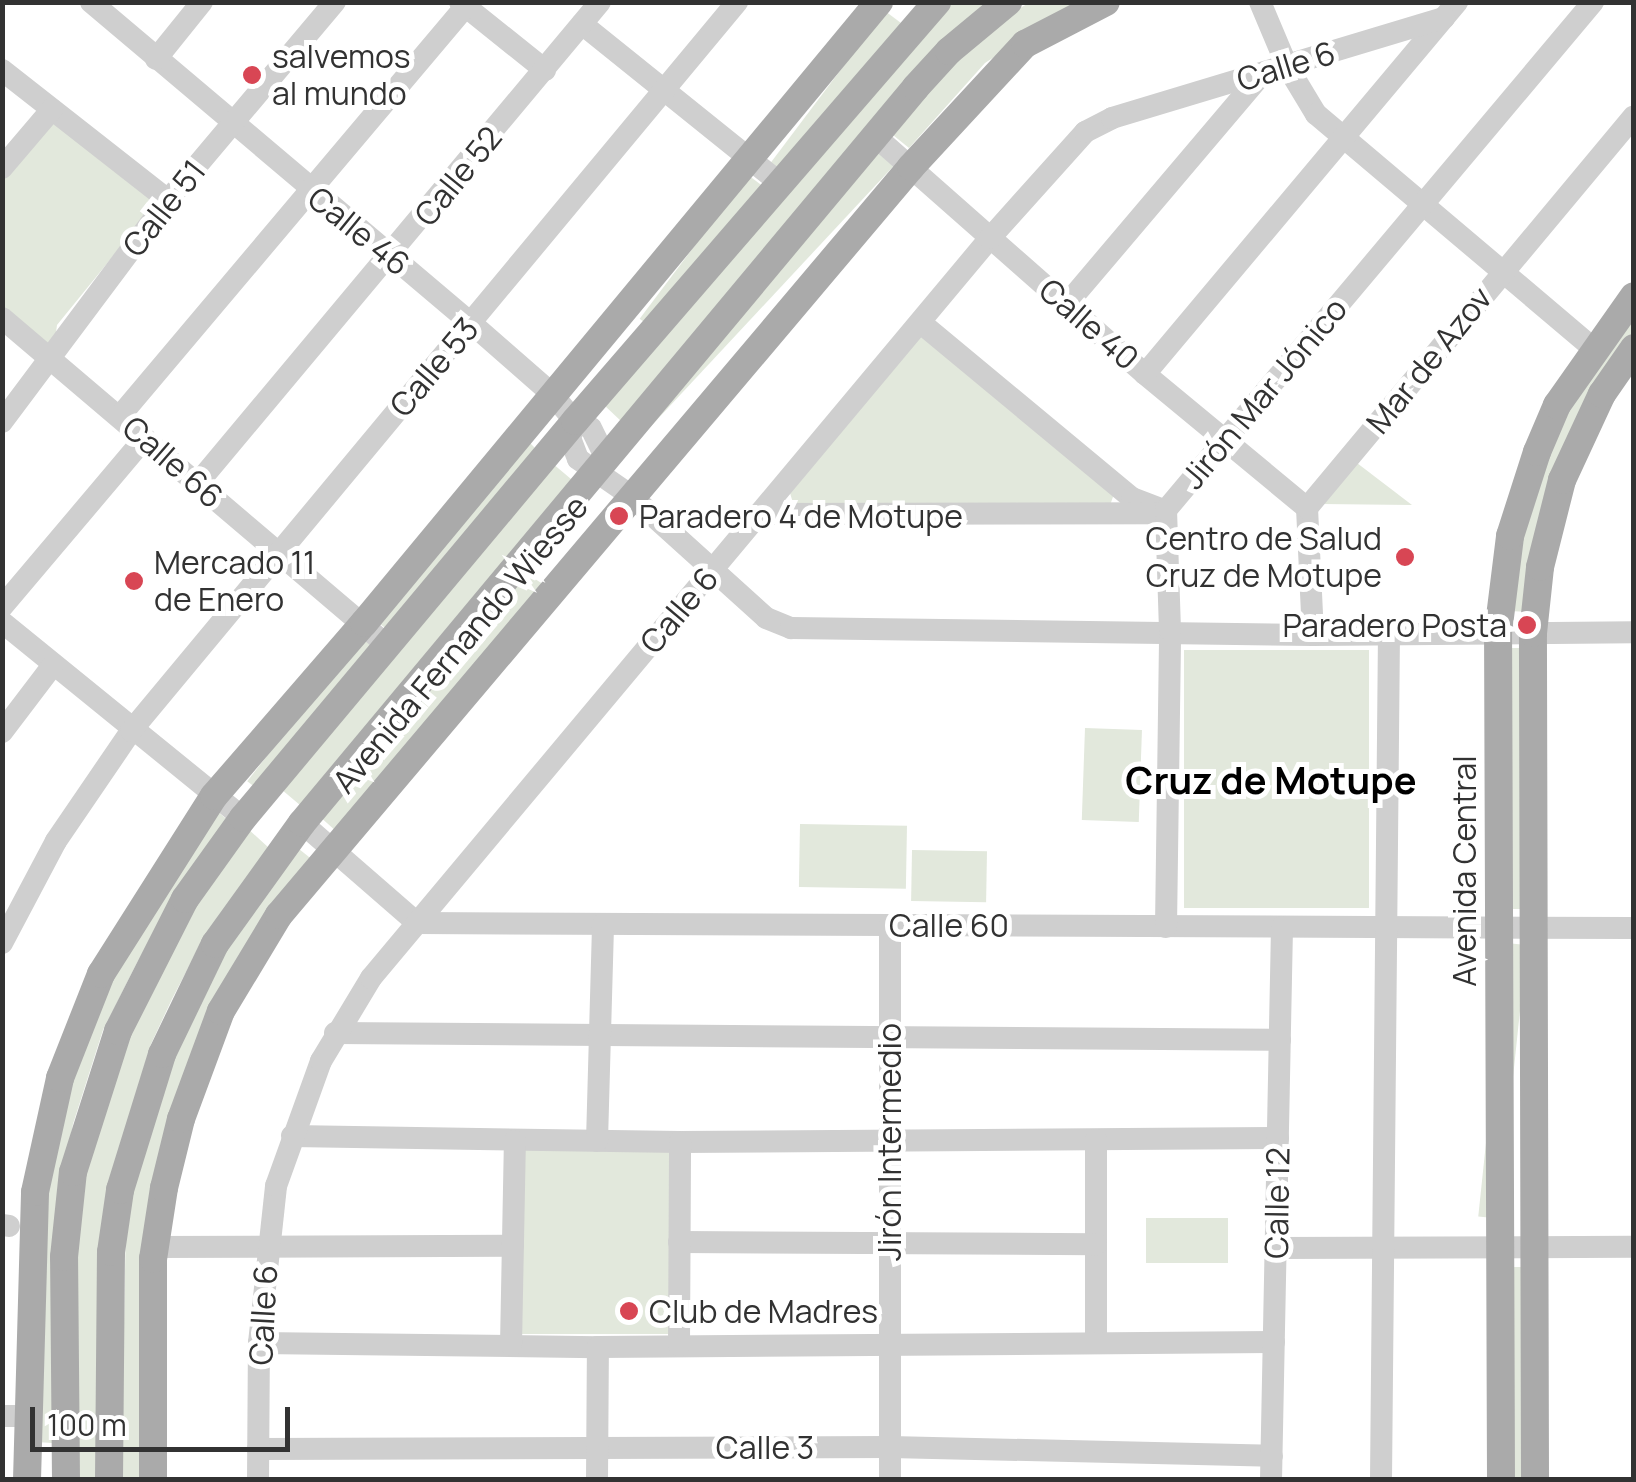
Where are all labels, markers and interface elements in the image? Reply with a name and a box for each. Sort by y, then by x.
street label: Calle 6 [1232,33,1340,99]
place label: salvemos al mundo [272,38,410,113]
marker: salvemos al mundo [241,64,263,86]
street label: Calle 52 [406,119,510,233]
street label: Calle 51 [114,152,214,264]
street label: Calle 46 [301,178,417,284]
street label: Calle 40 [1031,270,1147,378]
street label: Mar de Azov [1358,279,1500,441]
street label: Jirón Mar Jónico [1173,290,1355,496]
street label: Calle 53 [382,310,486,424]
street label: Calle 66 [115,408,231,516]
street label: Avenida Fernando Wiesse [324,488,596,800]
place label: Paradero 4 de Motupe [639,497,963,535]
marker: Paradero 4 de Motupe [608,505,630,527]
place label: Centro de Salud Cruz de Motupe [1146,520,1382,595]
place label: Mercado 11 de Enero [154,544,315,619]
marker: Centro de Salud Cruz de Motupe [1392,544,1418,570]
street label: Calle 6 [632,559,726,661]
marker: Mercado 11 de Enero [123,570,145,592]
place label: Paradero Posta [1282,606,1507,644]
marker: Paradero Posta [1516,614,1538,636]
street label: Avenida Central [1445,755,1483,987]
district label: Cruz de Motupe [1125,757,1417,803]
street label: Calle 60 [889,906,1009,944]
street label: Jirón Intermedio [870,1023,908,1261]
street label: Calle 12 [1257,1147,1297,1259]
street label: Calle 6 [241,1264,285,1366]
place label: Club de Madres [649,1292,878,1330]
marker: Club de Madres [618,1300,640,1322]
scale bar [35,1387,295,1449]
text: 100 m [47,1404,127,1445]
street label: Calle 3 [716,1428,814,1466]

